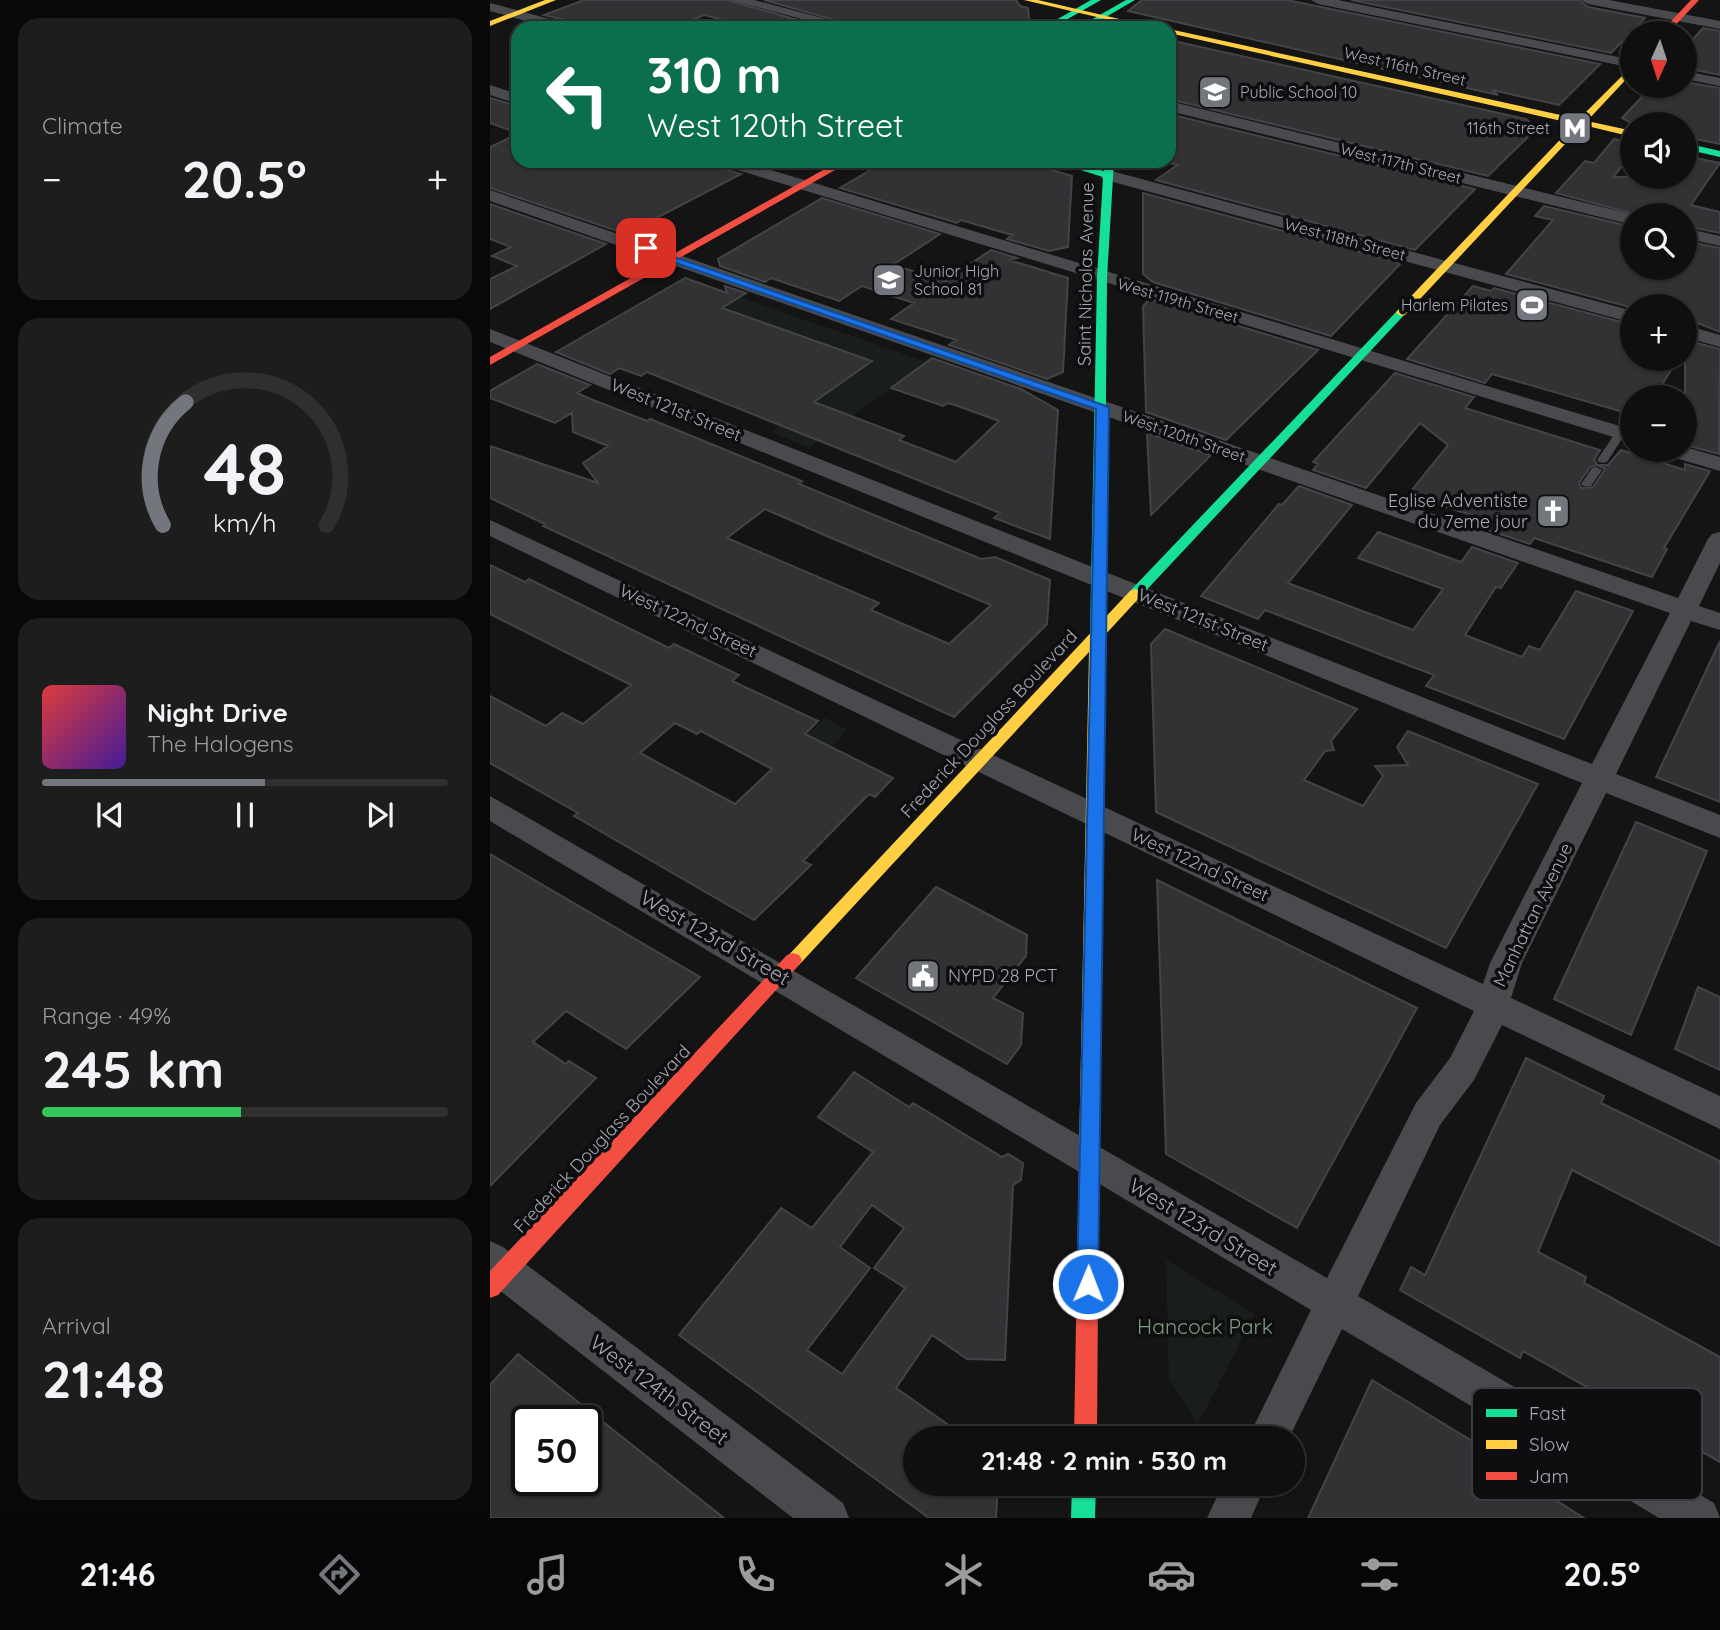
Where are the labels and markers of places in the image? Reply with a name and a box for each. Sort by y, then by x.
school or university icon: Public School 10 [1196,73,1234,111]
place label: Public School 10 [1240,82,1357,102]
metro station icon: 116th Street [1556,109,1594,147]
place label: 116th Street [1467,118,1550,138]
pin [616,218,676,278]
school or university icon: Junior High School 81 [870,261,908,299]
place label: Junior High School 81 [914,261,999,299]
sports icon: Harlem Pilates [1513,286,1551,324]
place label: Harlem Pilates [1401,295,1508,315]
place label: Eglise Adventiste du 7eme jour [1388,489,1528,533]
church icon: Eglise Adventiste du 7eme jour [1534,492,1572,530]
public building icon: NYPD 28 PCT [904,957,942,995]
place label: NYPD 28 PCT [948,964,1058,987]

